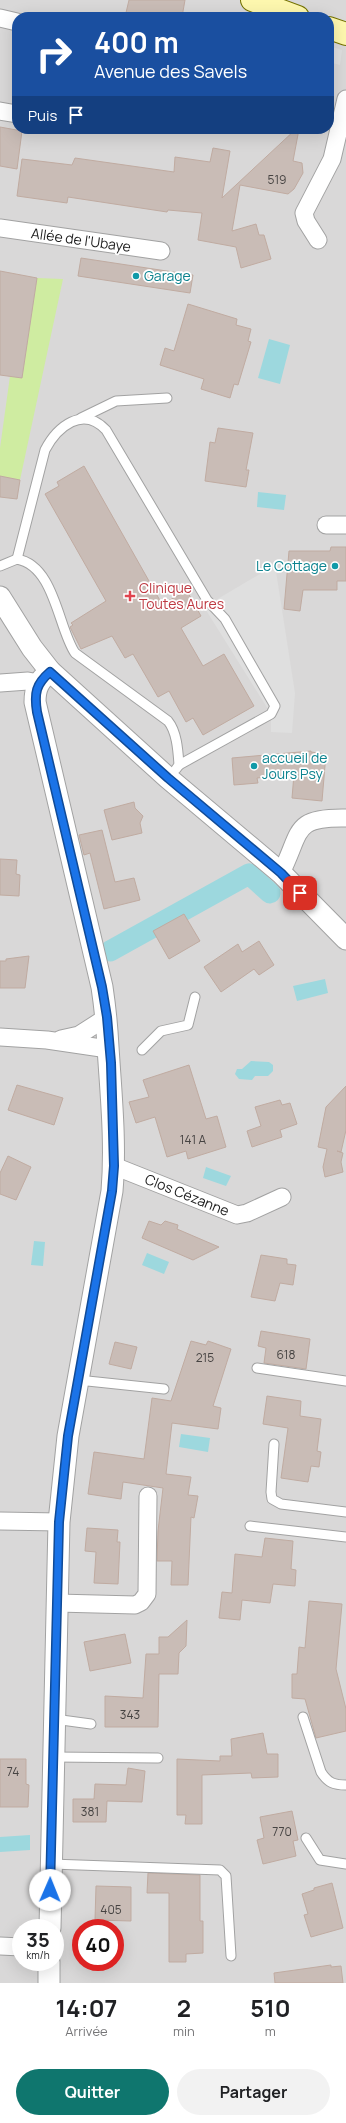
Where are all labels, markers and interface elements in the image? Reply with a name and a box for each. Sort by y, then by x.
text: 400 m [94,23,179,61]
icon: right [28,28,80,80]
text: Avenue des Savels [94,59,247,83]
icon: arrive [65,104,87,126]
text: Puis [28,105,57,126]
house number: 519 [267,171,287,188]
street label: Allée de l'Ubaye [30,223,132,256]
place label: Garage [144,266,191,285]
marker: Garage [131,271,141,281]
place label: Le Cottage [256,556,327,575]
marker: Le Cottage [330,561,340,571]
place label: Clinique Toutes Aures [139,578,224,613]
marker: Clinique Toutes Aures [124,590,136,602]
place label: accueil de Jours Psy [262,748,327,783]
marker: accueil de Jours Psy [249,761,259,771]
pin [283,876,317,910]
icon: arrive [289,882,311,904]
house number: 141 A [180,1131,207,1148]
street label: Clos Cézanne [142,1169,232,1220]
house number: 618 [277,1346,295,1363]
house number: 215 [196,1349,214,1366]
house number: 343 [120,1706,140,1723]
house number: 74 [7,1763,19,1780]
house number: 381 [81,1803,99,1820]
house number: 770 [272,1823,292,1840]
position arrow [29,1869,71,1911]
house number: 405 [100,1901,122,1918]
speed limit sign: 40 [72,1919,124,1971]
text: 35 [26,1926,50,1953]
text: km/h [26,1948,50,1962]
text: 14:07 [55,1991,117,2024]
text: 2 [177,1991,191,2024]
text: 510 [250,1991,291,2024]
text: Arrivée [65,2022,108,2040]
text: min [173,2022,195,2040]
text: m [265,2022,276,2040]
button: Quitter [16,2069,169,2115]
button: Partager [177,2069,330,2115]

